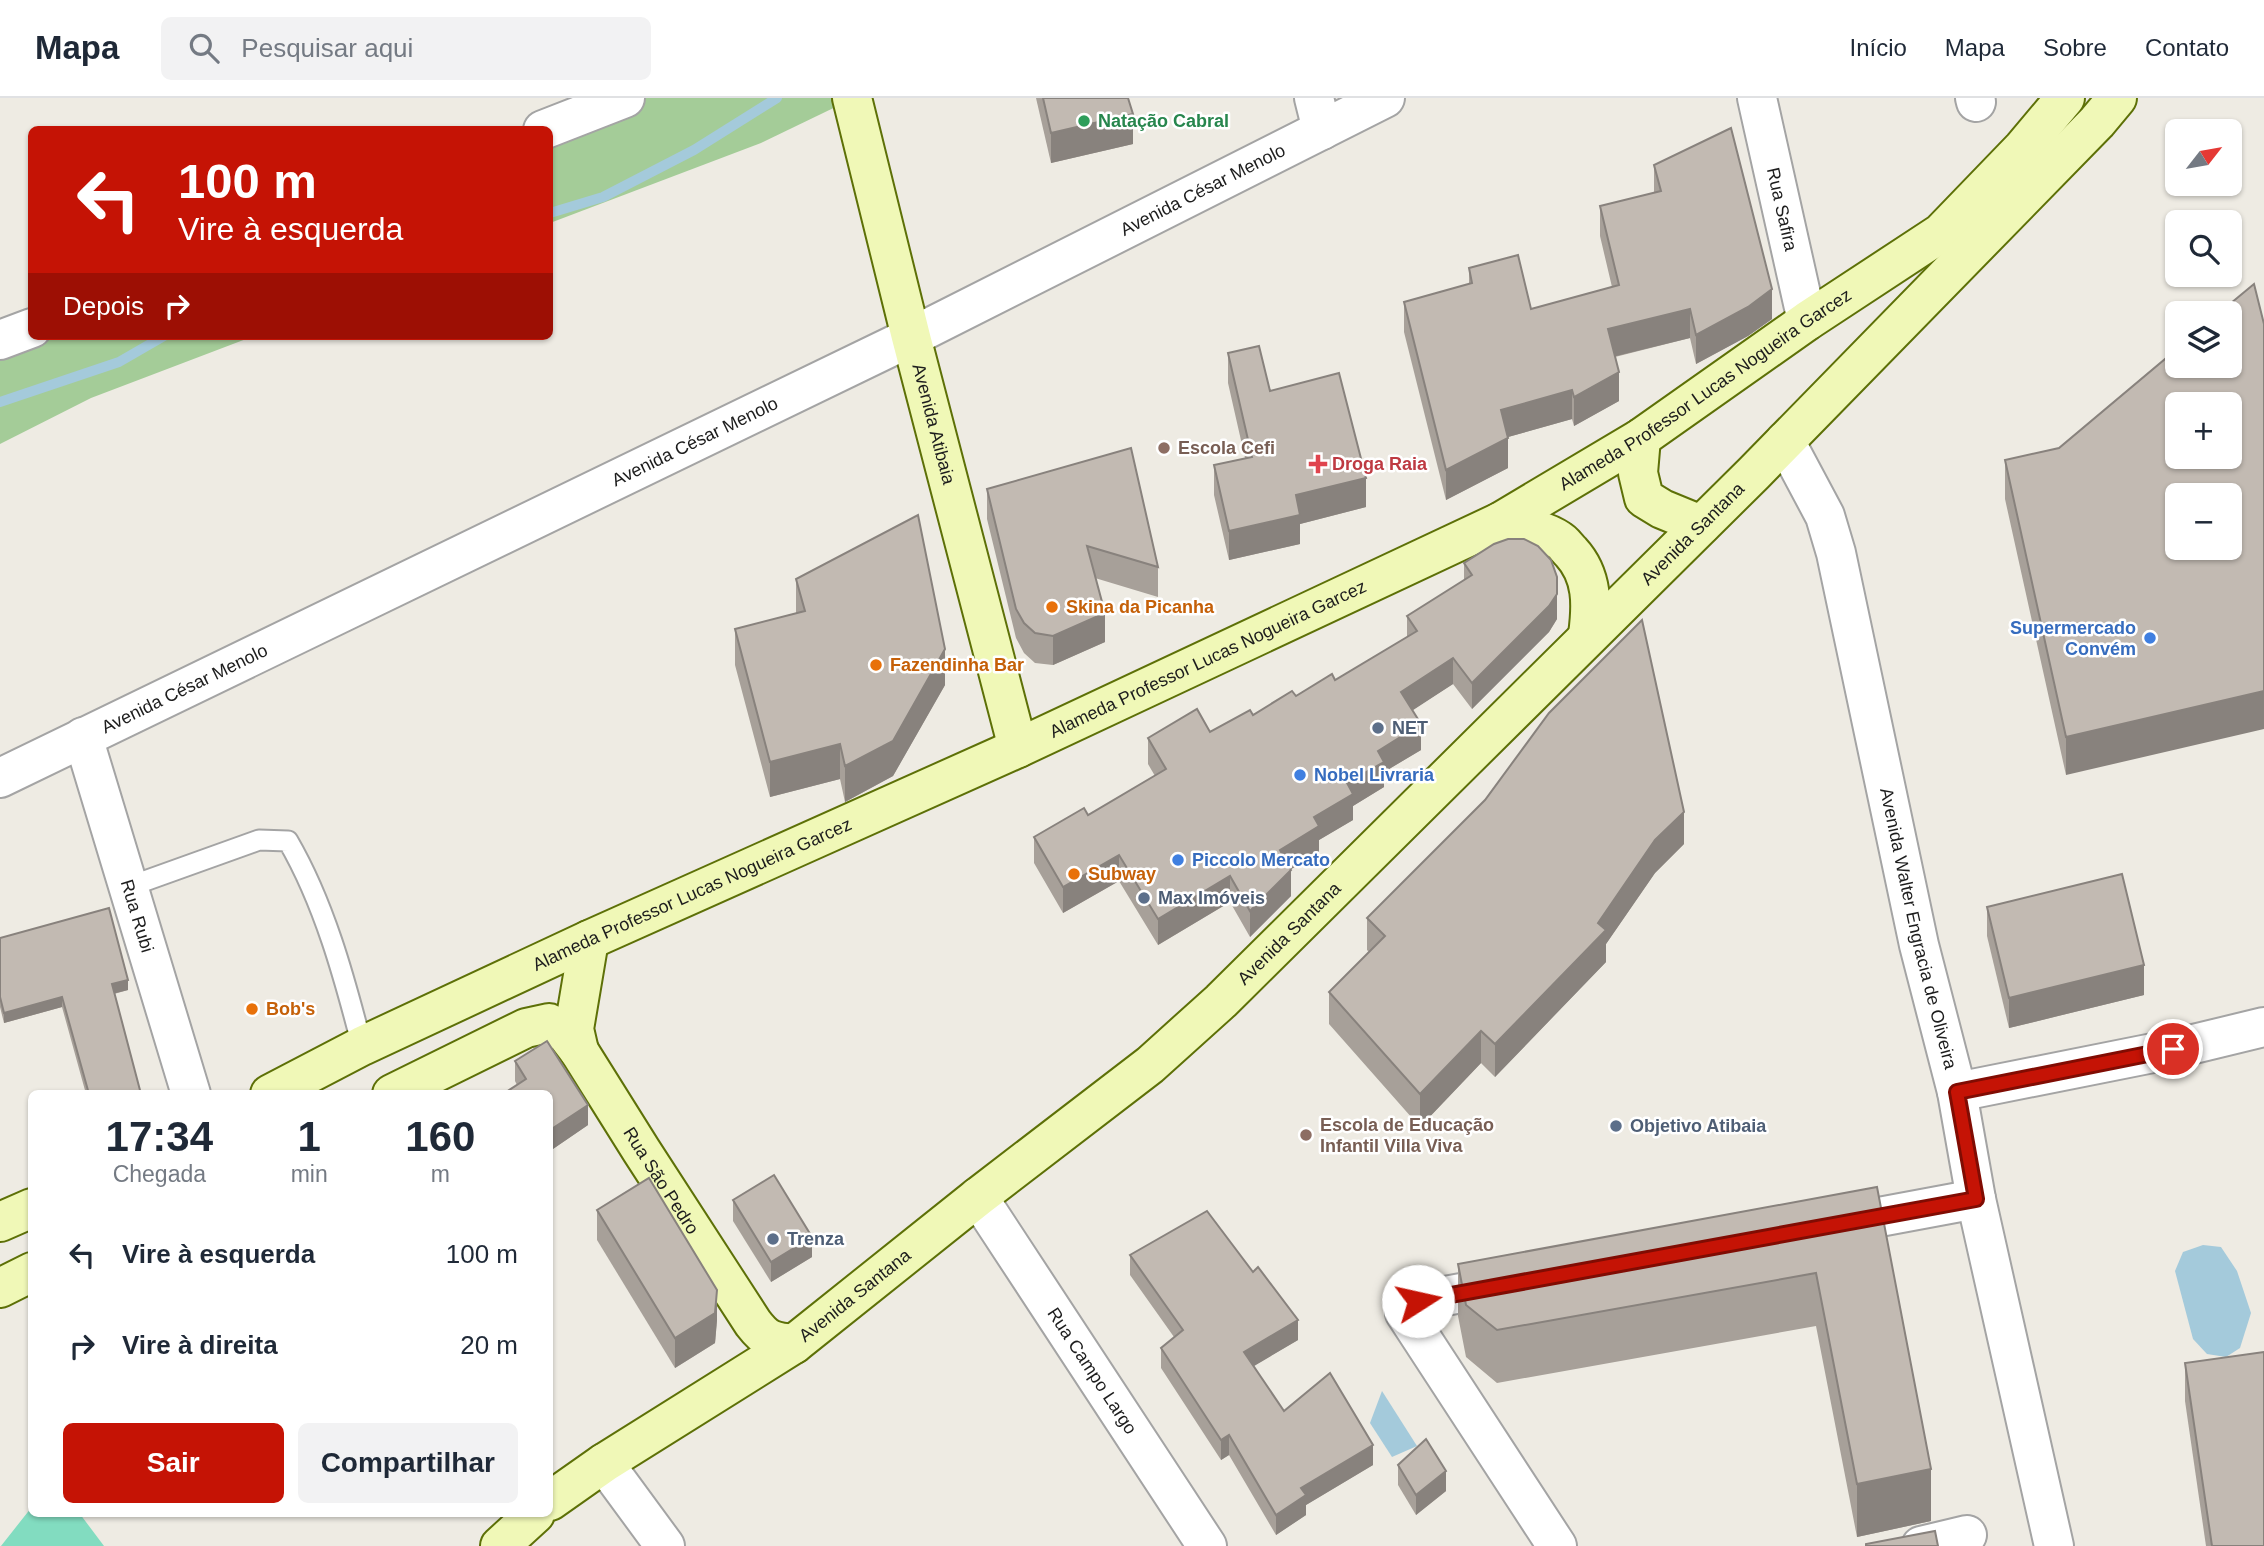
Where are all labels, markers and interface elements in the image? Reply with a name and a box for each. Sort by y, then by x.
search box [161,17,651,80]
text: Mapa [35,29,119,66]
icon: search [185,29,223,67]
text: Pesquisar aqui [241,33,413,63]
text: Início [1849,34,1907,61]
text: Mapa [1945,34,2005,61]
text: Sobre [2043,34,2107,61]
text: Contato [2145,34,2229,61]
place label: Natação Cabral [1098,111,1229,131]
marker: Natação Cabral [1076,113,1092,129]
north arrow [2165,119,2242,196]
map controls [2165,119,2242,560]
street label: Avenida César Menolo [1117,140,1289,240]
icon: left [63,154,154,245]
text: 100 m [178,154,317,208]
street label: Rua Safira [1763,166,1801,254]
button: search [2165,210,2242,287]
text: Vire à esquerda [178,211,403,247]
street label: Alameda Professor Lucas Nogueira Garcez [1556,285,1855,494]
icon: right [158,287,196,325]
text: Depois [63,291,144,321]
button: layers [2165,301,2242,378]
street label: Avenida Atibaia [908,361,959,487]
button: + [2165,392,2242,469]
street label: Avenida César Menolo [609,393,781,490]
place label: Escola Cefi [1178,438,1275,458]
marker: Escola Cefi [1156,440,1172,456]
place label: Droga Raia [1332,454,1428,474]
marker: Droga Raia [1310,456,1326,472]
street label: Avenida Santana [1637,478,1749,589]
button: − [2165,483,2242,560]
street label: Alameda Professor Lucas Nogueira Garcez [1046,576,1369,742]
place label: Skina da Picanha [1066,597,1215,617]
marker: Skina da Picanha [1044,599,1060,615]
place label: Supermercado Convém [2010,618,2136,659]
marker: Supermercado Convém [2142,630,2158,646]
street label: Avenida César Menolo [98,640,271,737]
place label: Fazendinha Bar [890,655,1024,675]
marker: Fazendinha Bar [868,657,884,673]
place label: NET [1392,718,1428,738]
marker: NET [1370,720,1386,736]
place label: Nobel Livraria [1314,765,1435,785]
marker: Nobel Livraria [1292,767,1308,783]
street label: Avenida Walter Engracia de Oliveira [1876,786,1961,1072]
street label: Alameda Professor Lucas Nogueira Garcez [530,814,854,975]
place label: Piccolo Mercato [1192,850,1330,870]
marker: Piccolo Mercato [1170,852,1186,868]
place label: Subway [1088,864,1156,884]
marker: Subway [1066,866,1082,882]
street label: Rua Rubi [117,877,158,955]
street label: Avenida Santana [1233,878,1345,989]
place label: Max Imóveis [1158,888,1265,908]
marker: Max Imóveis [1136,890,1152,906]
place label: Bob's [266,999,315,1019]
marker: Bob's [244,1001,260,1017]
pin [2143,1019,2203,1079]
icon: arrive [2154,1030,2192,1068]
text: 17:34 [106,1113,213,1160]
text: 1 [297,1113,321,1160]
text: 160 [405,1113,475,1160]
place label: Escola de Educação Infantil Villa Viva [1320,1115,1494,1156]
place label: Objetivo Atibaia [1630,1116,1767,1136]
marker: Objetivo Atibaia [1608,1118,1624,1134]
street label: Rua São Pedro [619,1124,703,1238]
marker: Escola de Educação Infantil Villa Viva [1298,1127,1314,1143]
text: Chegada [113,1161,206,1187]
text: min [291,1161,328,1187]
text: m [431,1161,450,1187]
place label: Trenza [787,1229,845,1249]
marker: Trenza [765,1231,781,1247]
icon: left [63,1236,101,1274]
text: Vire à esquerda [122,1239,315,1269]
text: 100 m [446,1239,518,1269]
street label: Avenida Santana [795,1244,915,1346]
position arrow [1381,1264,1455,1338]
street label: Rua Campo Largo [1043,1304,1141,1438]
icon: right [63,1327,101,1365]
text: Vire à direita [122,1330,278,1360]
text: 20 m [460,1330,518,1360]
button: Sair [63,1423,284,1503]
button: Compartilhar [298,1423,518,1503]

